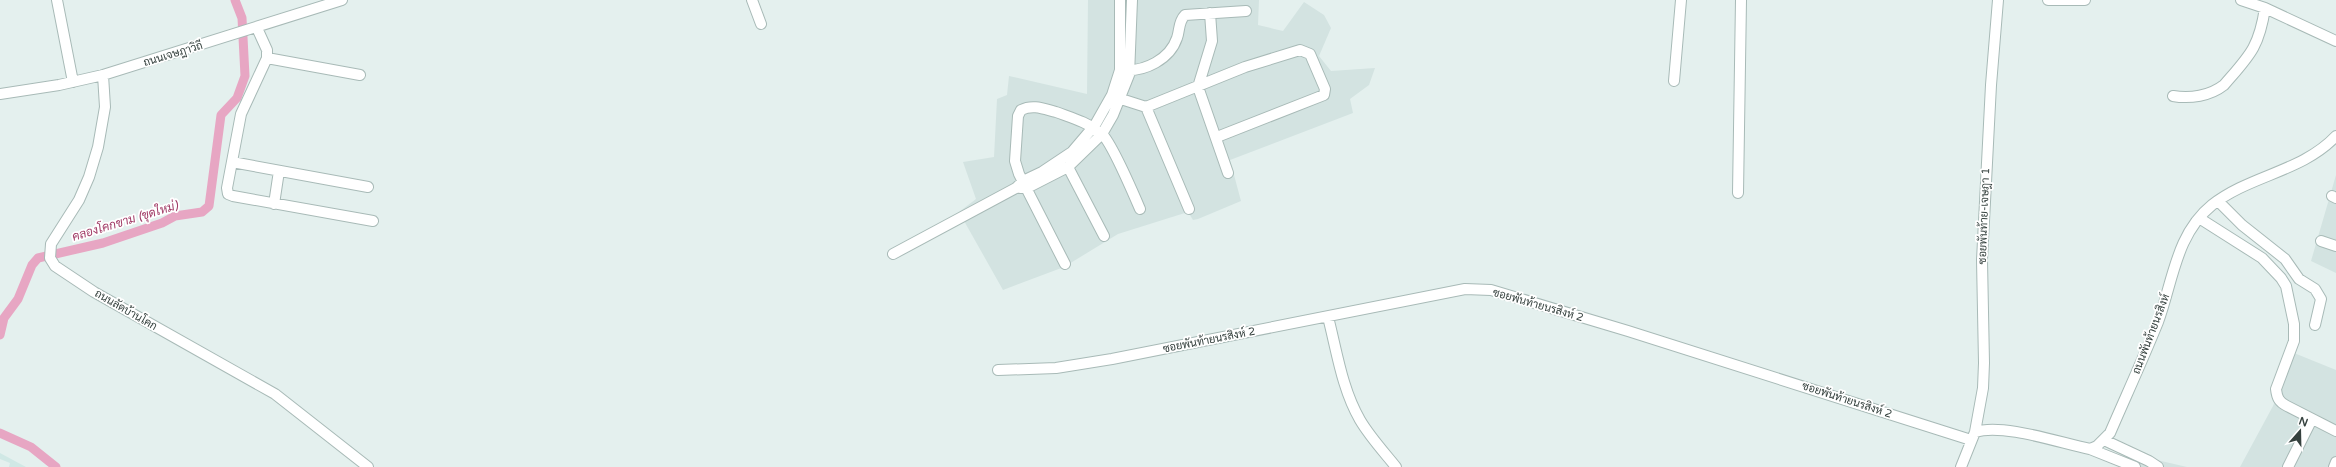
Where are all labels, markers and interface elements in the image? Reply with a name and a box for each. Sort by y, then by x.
street label: ถนนเจษฎาวิถี [141,37,205,70]
street label: ซอยพันท้าย-เจษฎา 1 [1975,167,1993,265]
water label: คลองโคกขาม (ขุดใหม่) [70,197,182,246]
street label: ซอยพันท้ายนรสิงห์ 2 [1491,284,1585,324]
street label: ถนนลัดบ้านโคก [92,285,161,333]
street label: ถนนพันท้ายนรสิงห์ [2128,291,2172,376]
street label: ซอยพันท้ายนรสิงห์ 2 [1161,323,1256,355]
street label: ซอยพันท้ายนรสิงห์ 2 [1800,377,1894,421]
north arrow [2280,411,2320,451]
text: N [2297,414,2310,430]

